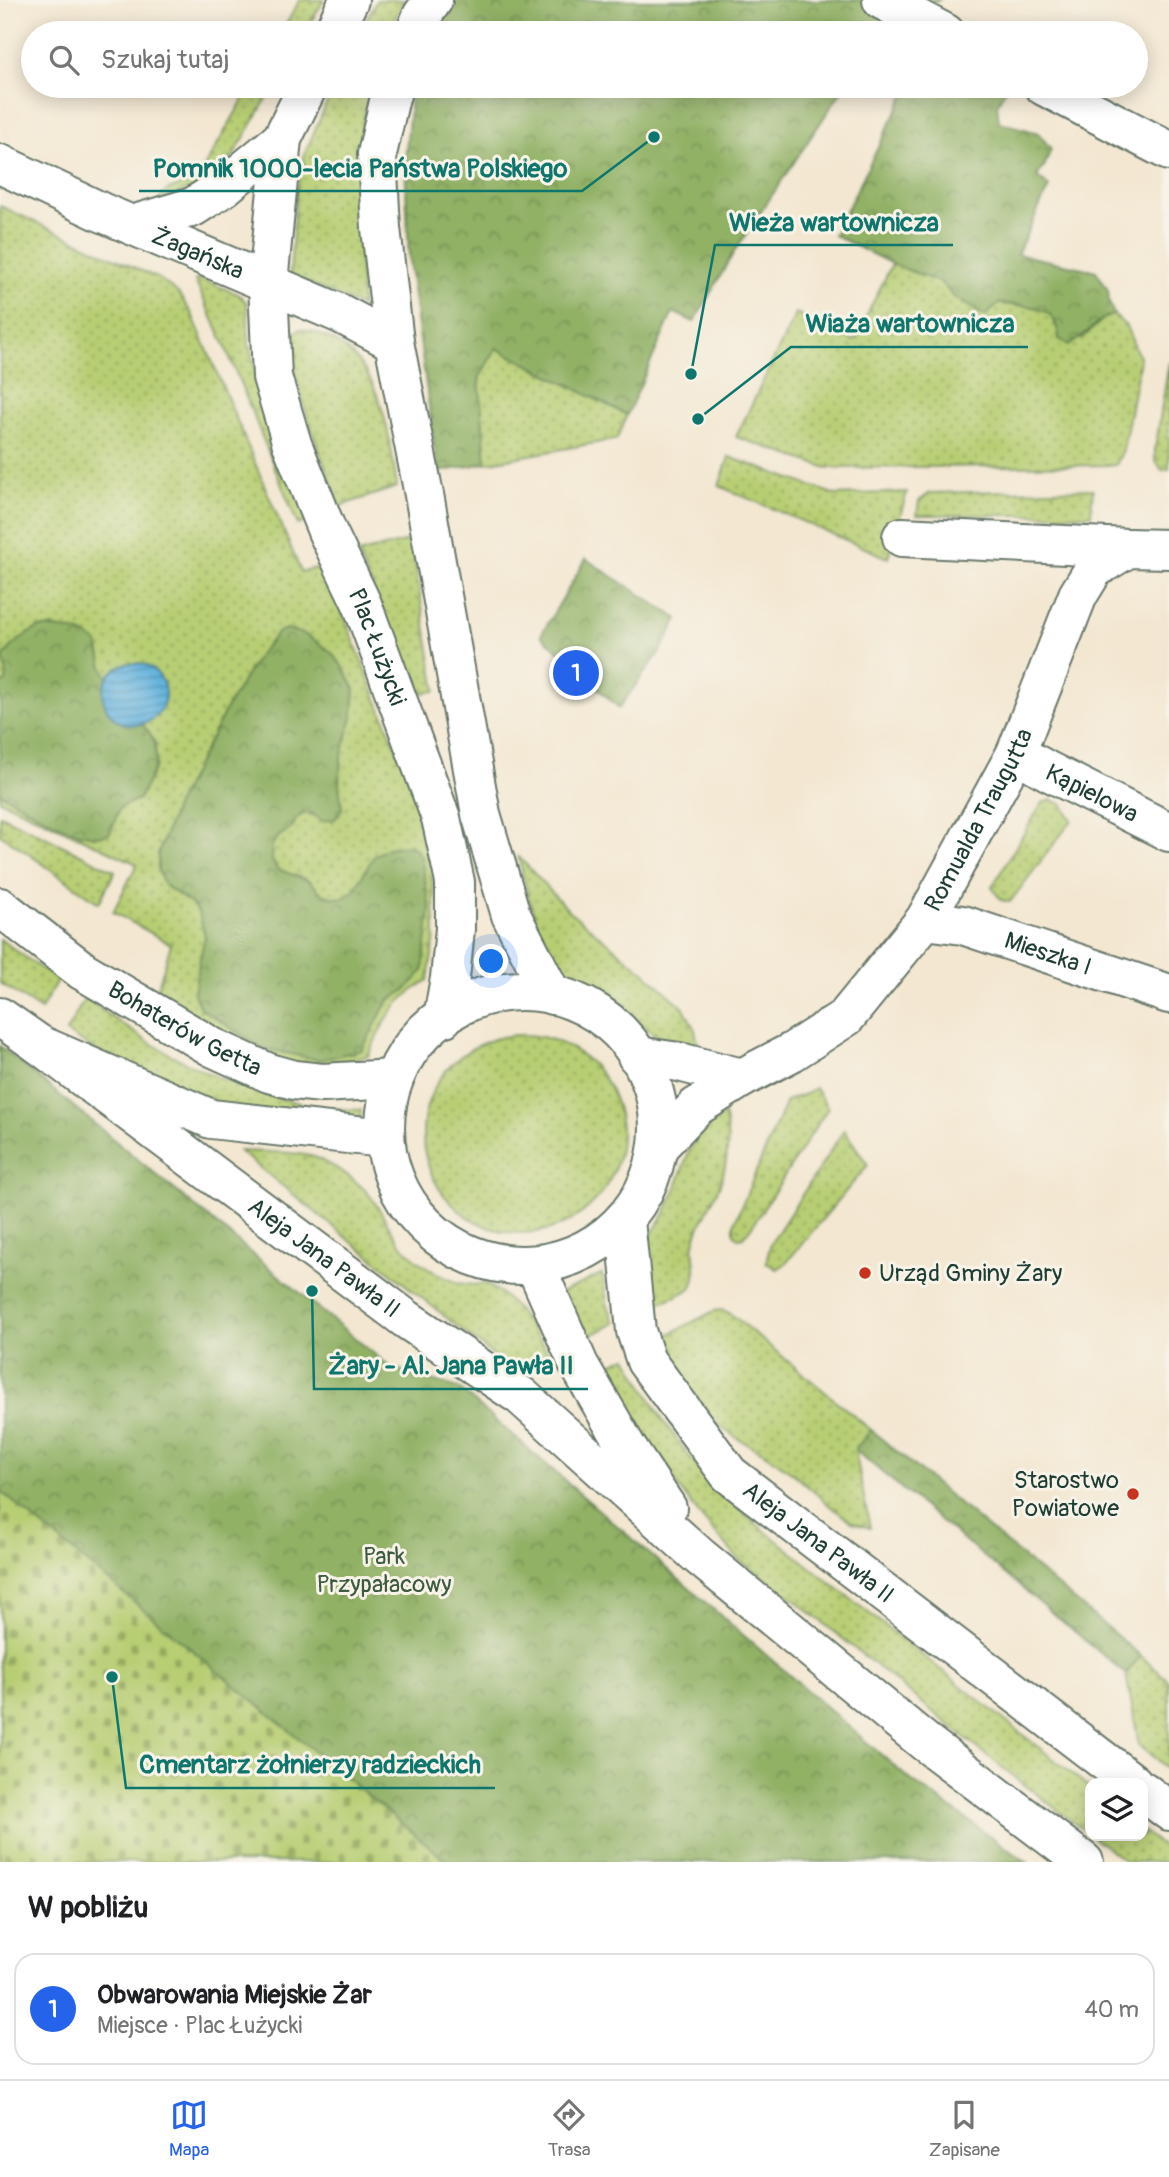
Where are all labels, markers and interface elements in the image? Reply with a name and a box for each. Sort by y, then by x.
search box [21,21,1148,98]
icon: search [45,41,83,79]
text: Szukaj tutaj [101,44,229,76]
callout: Pomnik 1000-lecia Państwa Polskiego [139,144,582,191]
text: Pomnik 1000-lecia Państwa Polskiego [153,153,567,185]
callout: Wieża wartownicza [715,198,953,245]
text: Wieża wartownicza [729,207,939,239]
street label: Żagańska [147,221,248,286]
callout: Wiaża wartownicza [791,300,1028,347]
text: Wiaża wartownicza [805,308,1015,340]
street label: Plac Łużycki [342,584,413,709]
pin: 1 [553,647,599,699]
street label: Romualda Traugutta [918,724,1039,916]
street label: Kąpielowa [1041,758,1143,829]
street label: Mieszka I [1001,925,1095,981]
your location [474,944,508,978]
street label: Bohaterów Getta [103,975,266,1082]
street label: Aleja Jana Pawła II [242,1191,406,1324]
place label: Urząd Gminy Żary [879,1259,1062,1288]
marker: Urząd Gminy Żary [857,1265,873,1281]
callout: Żary - Al. Jana Pawła II [314,1342,588,1389]
text: Żary - Al. Jana Pawła II [328,1350,574,1382]
place label: Starostwo Powiatowe [1012,1466,1119,1523]
street label: Aleja Jana Pawła II [737,1475,900,1609]
marker: Starostwo Powiatowe [1125,1486,1141,1502]
park label: Park Przypałacowy [317,1542,451,1599]
callout: Cmentarz żołnierzy radzieckich [126,1741,495,1788]
text: Cmentarz żołnierzy radzieckich [139,1749,481,1781]
map controls [1085,1778,1148,1841]
button: layers [1085,1778,1148,1841]
text: W pobliżu [28,1889,148,1926]
text: Obwarowania Miejskie Żar [97,1979,372,2011]
text: 1 [49,1995,58,2024]
text: 40 m [1085,1995,1139,2024]
text: Miejsce · Plac Łużycki [97,2011,302,2040]
tab: Mapa [169,2096,209,2162]
tab: Trasa [548,2096,591,2162]
tab: Zapisane [929,2096,1000,2162]

